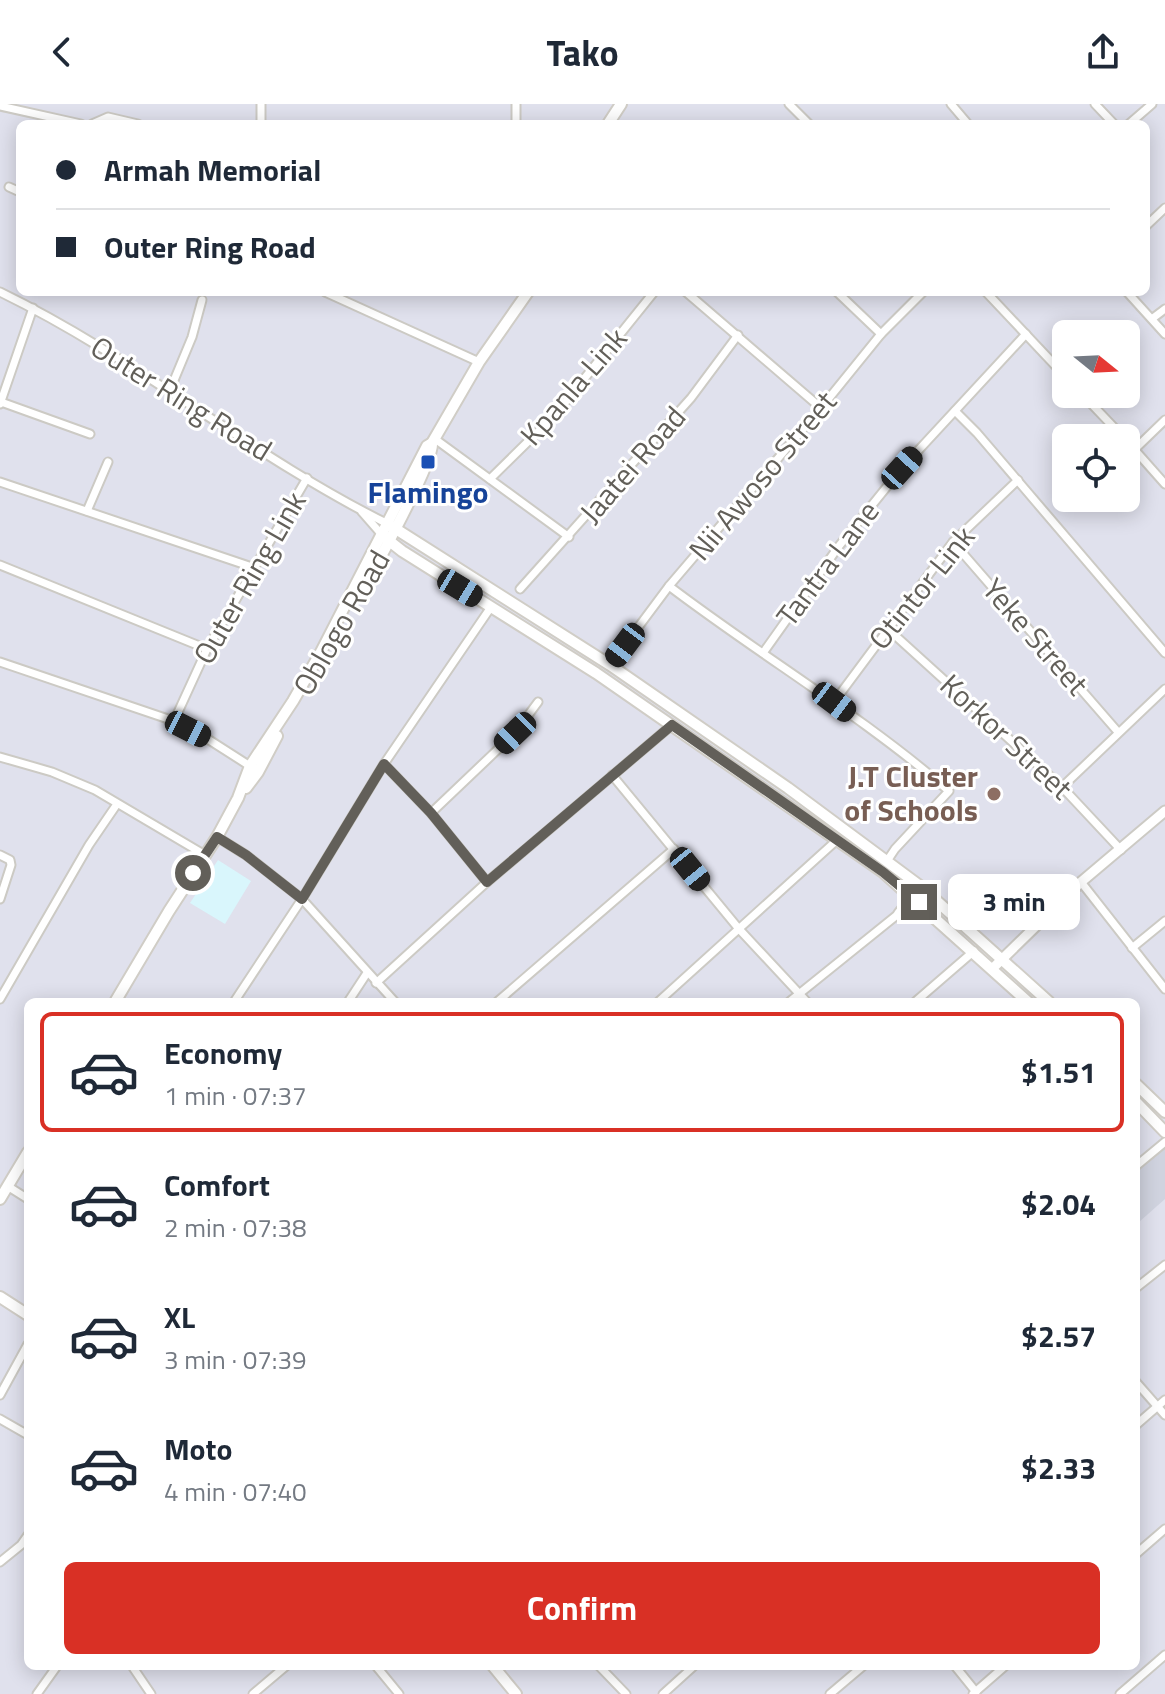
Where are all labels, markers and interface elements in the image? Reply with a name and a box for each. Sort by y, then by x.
text: Tako [546,25,619,80]
icon: back [40,30,84,74]
icon: share [1081,30,1125,74]
text: Armah Memorial [104,147,321,193]
text: Outer Ring Road [104,224,316,270]
street label: Kpanla Link [509,317,638,456]
north arrow [1052,320,1140,408]
map controls [1052,320,1140,512]
street label: Outer Ring Road [82,324,281,472]
street label: Nii Awoso Street [677,380,848,570]
street label: Jaatei Road [568,395,696,533]
button: locate [1052,424,1140,512]
car [877,442,927,494]
marker: Flamingo [419,453,437,471]
place label: Flamingo [368,469,488,515]
street label: Outer Ring Link [181,482,317,673]
street label: Tantra Lane [764,491,890,636]
street label: Otintor Link [857,516,986,659]
street label: Oblogo Road [281,541,401,704]
car [433,565,487,611]
street label: Yeke Street [972,568,1100,705]
car [601,619,649,671]
street label: Korkor Street [930,663,1084,810]
car [808,678,860,726]
car [161,707,215,751]
car [489,708,541,758]
place label: J.T Cluster of Schools [844,753,978,833]
marker: J.T Cluster of Schools [985,785,1003,803]
car [666,843,714,895]
route start [175,855,211,891]
callout: 3 min [947,874,1079,930]
text: 3 min [982,882,1046,921]
route end [901,884,937,920]
text: Economy [164,1030,282,1076]
icon: car [68,1036,140,1108]
text: $1.51 [1021,1049,1096,1095]
text: 1 min · 07:37 [164,1076,307,1115]
text: Comfort [164,1162,270,1208]
icon: car [68,1168,140,1240]
text: $2.04 [1021,1181,1096,1227]
text: 2 min · 07:38 [164,1208,307,1247]
text: XL [164,1294,195,1340]
icon: car [68,1300,140,1372]
text: $2.57 [1021,1313,1096,1359]
text: 3 min · 07:39 [164,1340,307,1379]
text: Moto [164,1426,232,1472]
icon: car [68,1432,140,1504]
text: $2.33 [1021,1445,1096,1491]
text: 4 min · 07:40 [164,1472,307,1511]
button: Confirm [64,1562,1100,1654]

